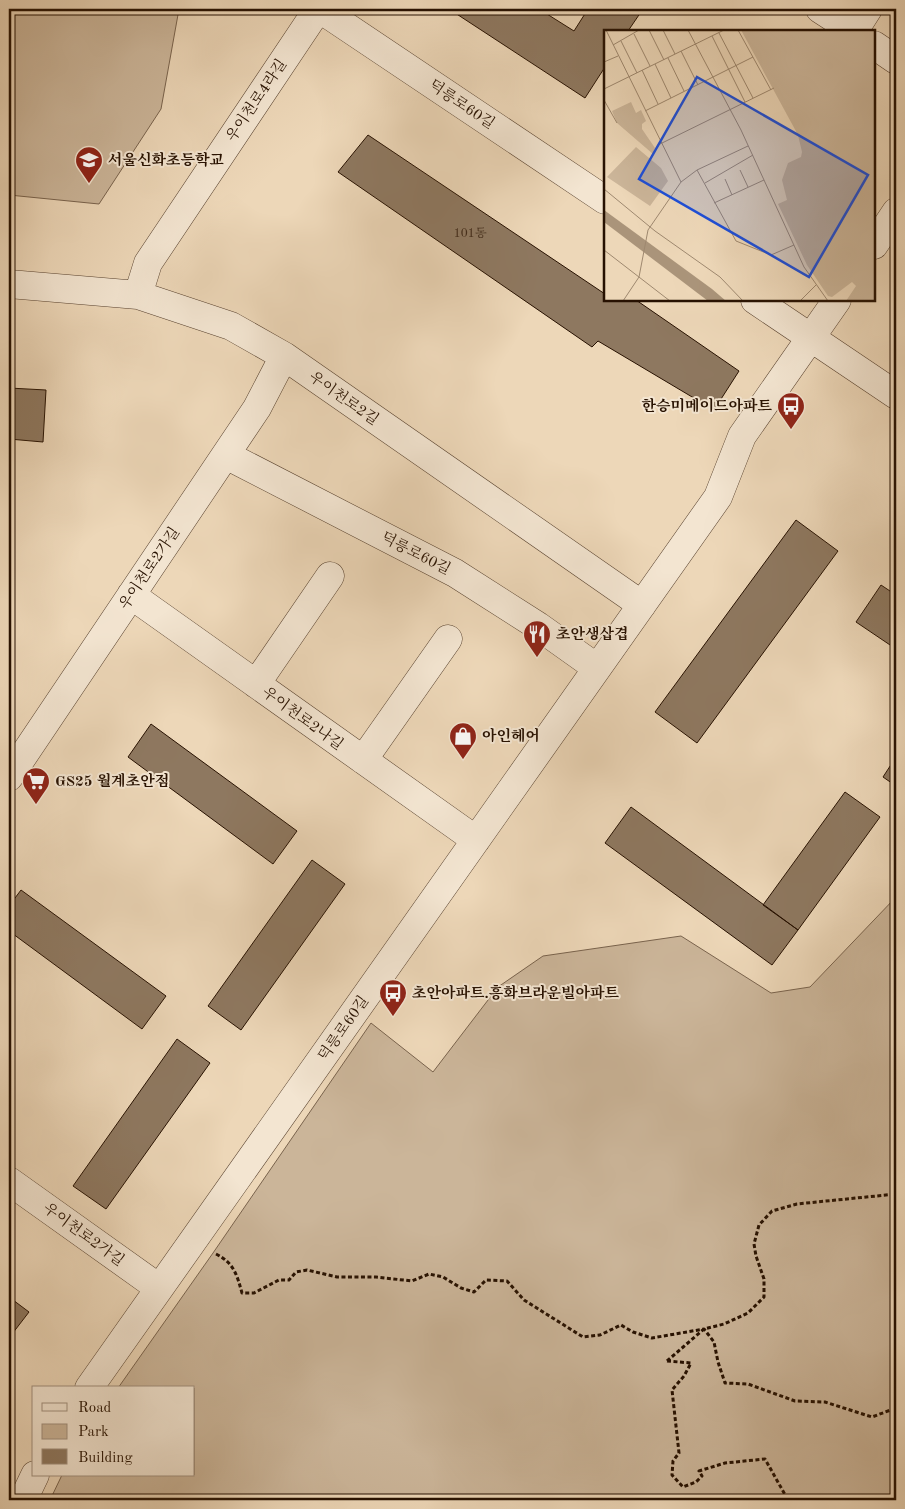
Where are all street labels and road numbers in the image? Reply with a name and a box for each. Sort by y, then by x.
street label: 우이천로4라길 [223,56,290,145]
street label: 덕릉로60길 [426,76,498,133]
street label: 우이천로2길 [306,368,382,429]
street label: 우이천로2가길 [116,524,183,613]
street label: 덕릉로60길 [378,529,453,578]
street label: 우이천로2나길 [259,683,346,753]
street label: 덕릉로60길 [315,993,372,1064]
street label: 우이천로2가길 [40,1199,127,1269]

